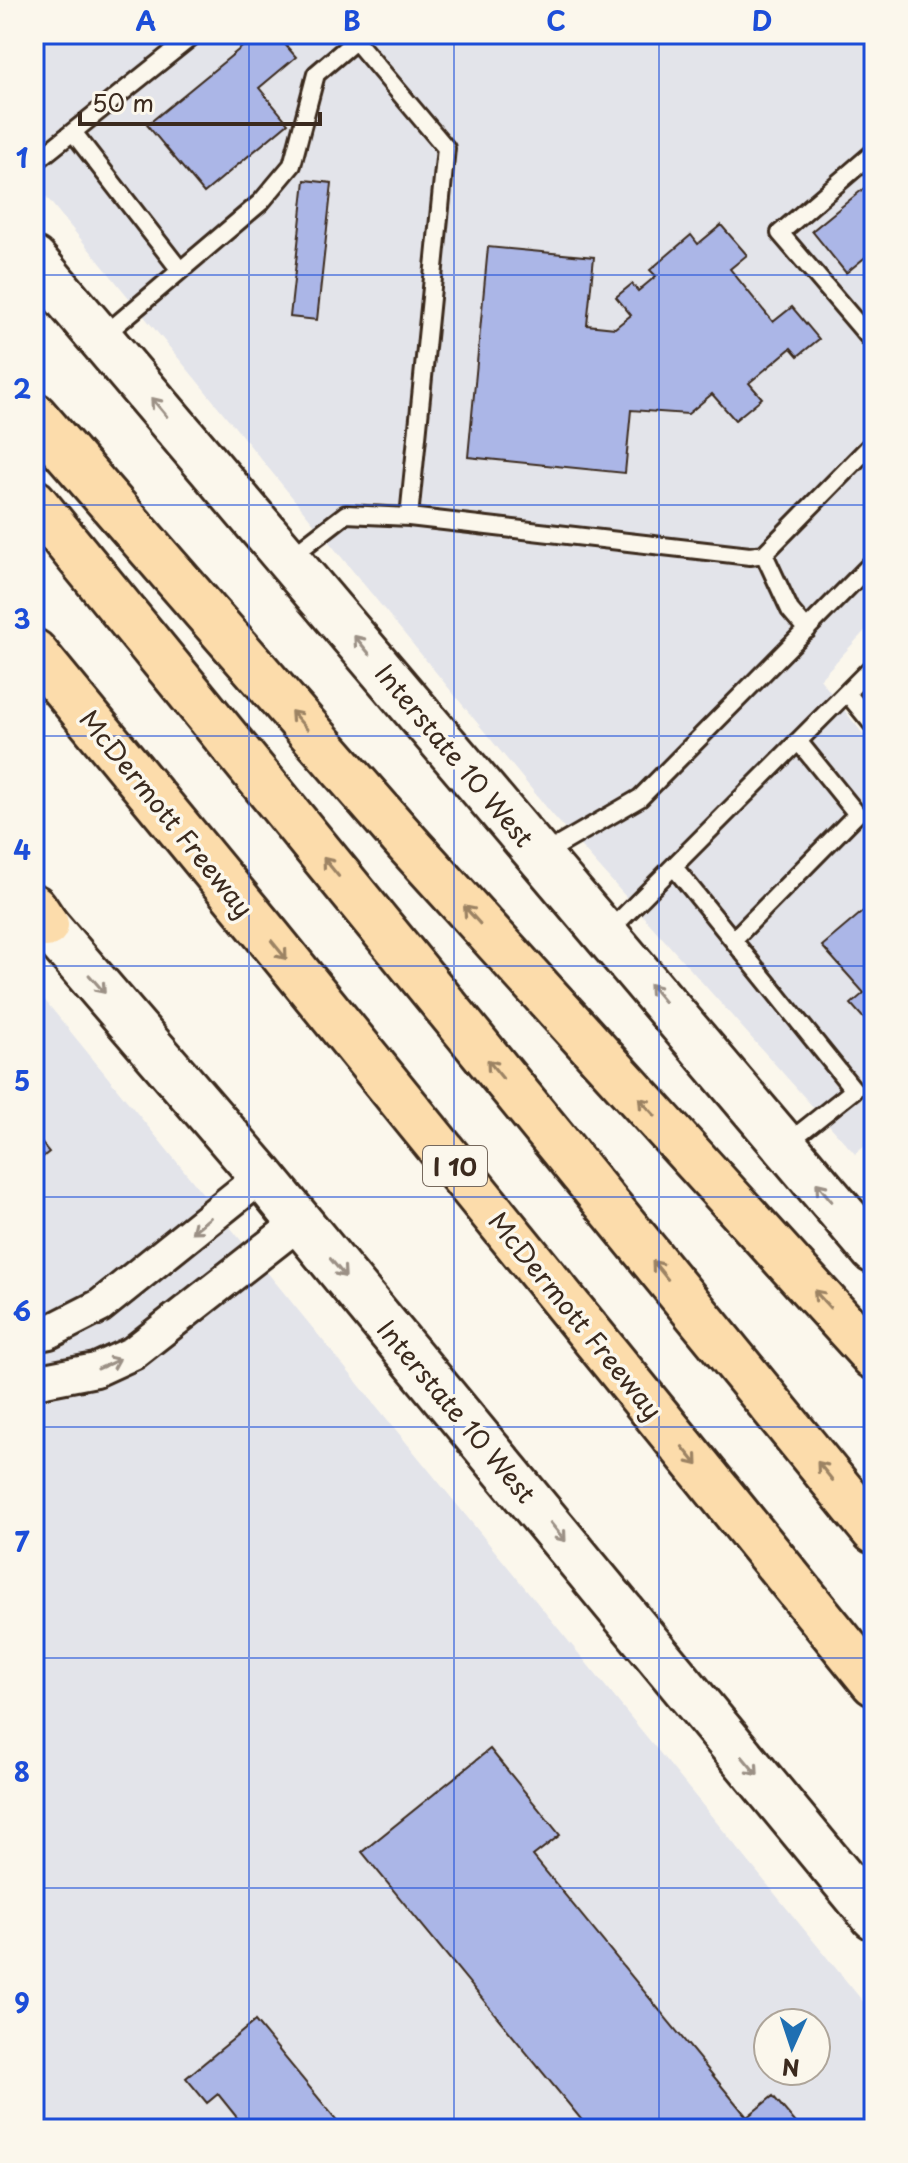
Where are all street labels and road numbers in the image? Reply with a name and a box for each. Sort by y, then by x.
street label: Interstate 10 West [366,655,544,855]
street label: McDermott Freeway [71,701,263,925]
road number: I 10 [423,1146,487,1186]
street label: McDermott Freeway [480,1203,672,1427]
street label: Interstate 10 West [368,1311,546,1511]

